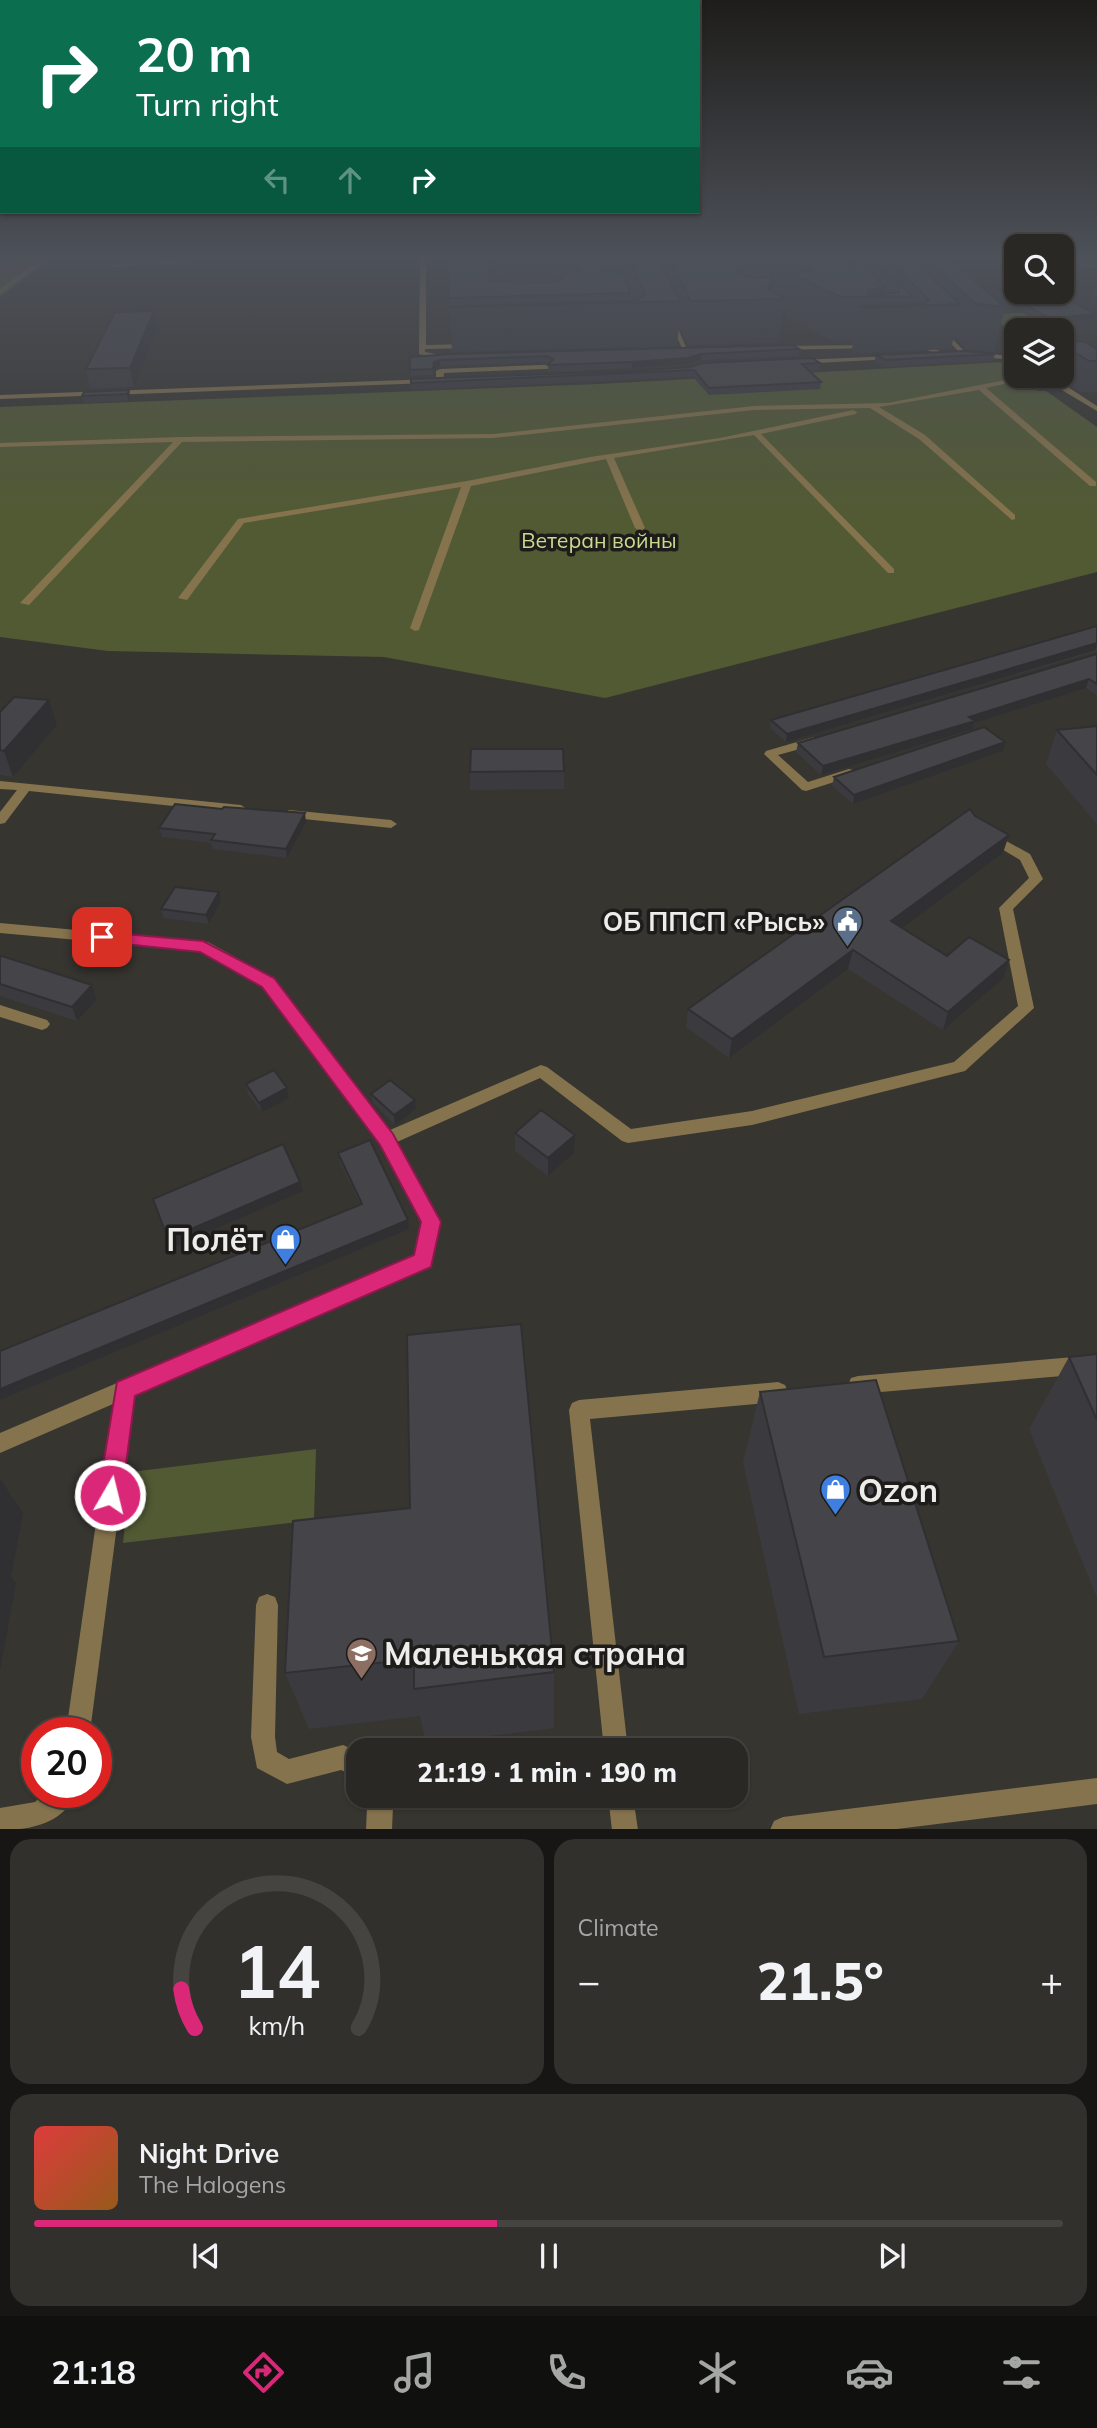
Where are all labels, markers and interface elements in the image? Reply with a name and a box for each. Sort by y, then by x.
text: 20 m [136,23,252,84]
icon: right [21,28,112,119]
text: Turn right [136,84,279,124]
icon: left [258,161,296,199]
icon: ahead [331,161,369,199]
icon: right [404,161,442,199]
map controls [1004,234,1074,388]
button: search [1004,234,1074,304]
button: layers [1004,318,1074,388]
park label: Ветеран войны [521,527,677,553]
public building icon: ОБ ППСП «Рысь» [831,904,865,948]
place label: ОБ ППСП «Рысь» [603,905,825,938]
pin [72,907,132,967]
icon: arrive [83,918,121,956]
place label: Полёт [166,1219,263,1259]
shop icon: Полёт [269,1222,303,1266]
position arrow [73,1458,147,1532]
place label: Ozon [858,1470,938,1510]
shop icon: Ozon [818,1473,852,1517]
place label: Маленькая страна [384,1633,686,1673]
school or university icon: Маленькая страна [344,1636,378,1680]
speed limit sign: 20 [21,1717,112,1808]
text: 21:19 · 1 min · 190 m [417,1756,677,1789]
text: Climate [578,1913,659,1942]
text: 14 [233,1925,320,2016]
text: 21.5° [757,1948,884,2013]
text: − [578,1957,600,2005]
text: + [1040,1957,1063,2005]
text: km/h [248,2009,305,2040]
text: Night Drive [139,2137,279,2170]
text: The Halogens [139,2170,286,2199]
icon: previous [187,2237,225,2275]
icon: pause [530,2237,568,2275]
icon: next [873,2237,911,2275]
icon: directions [239,2348,288,2397]
icon: music [390,2348,439,2397]
icon: phone [542,2348,591,2397]
icon: climate [693,2348,742,2397]
icon: car [845,2348,894,2397]
icon: filters [997,2348,1046,2397]
text: 21:18 [51,2352,136,2392]

